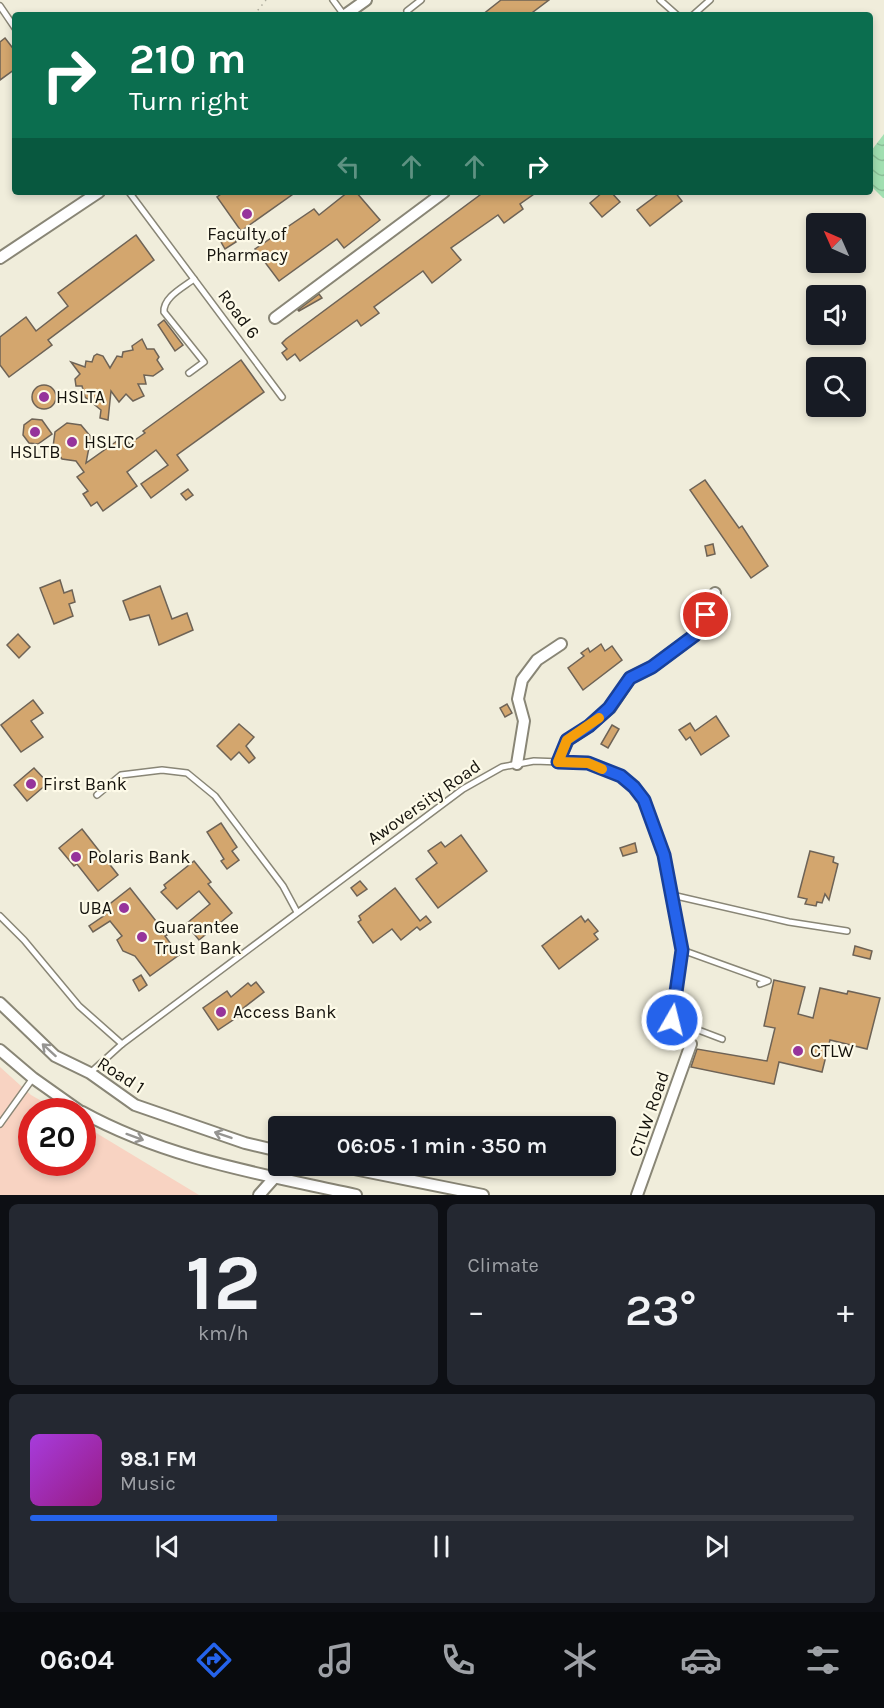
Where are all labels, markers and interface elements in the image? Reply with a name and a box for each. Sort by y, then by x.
text: 210 m [129,34,246,84]
icon: right [30,36,108,114]
text: Turn right [129,85,249,117]
icon: left [332,150,365,183]
icon: ahead [395,150,428,183]
icon: ahead [458,150,491,183]
icon: right [521,150,554,183]
marker: Faculty of Pharmacy [240,207,254,221]
north arrow [806,213,866,273]
map controls [806,213,866,417]
place label: Faculty of Pharmacy [206,223,288,266]
street label: Road 6 [213,285,265,343]
button: sound [806,285,866,345]
button: search [806,357,866,417]
place label: HSLTA [56,386,105,408]
marker: HSLTA [37,390,51,404]
marker: HSLTB [28,425,42,439]
place label: HSLTC [84,431,135,453]
marker: HSLTC [65,435,79,449]
place label: HSLTB [10,441,60,463]
pin [680,589,731,640]
icon: arrive [689,598,722,631]
street label: Awoversity Road [363,755,485,849]
place label: First Bank [43,773,127,795]
marker: First Bank [24,777,38,791]
place label: Polaris Bank [88,846,190,868]
marker: Polaris Bank [69,850,83,864]
place label: UBA [79,897,112,919]
marker: UBA [117,901,131,915]
place label: Guarantee Trust Bank [154,916,242,959]
marker: Guarantee Trust Bank [135,930,149,944]
position arrow [640,988,704,1052]
place label: Access Bank [233,1001,336,1023]
marker: Access Bank [214,1005,228,1019]
place label: CTLW [810,1040,854,1062]
one-way arrow [42,1043,57,1057]
marker: CTLW [791,1044,805,1058]
street label: Road 1 [93,1052,149,1098]
street label: CTLW Road [624,1068,674,1160]
speed limit sign: 20 [18,1098,96,1176]
one-way arrow [214,1129,233,1140]
one-way arrow [125,1133,144,1144]
text: 06:05 · 1 min · 350 m [337,1133,547,1159]
text: 12 [186,1237,261,1329]
text: Climate [468,1254,539,1277]
text: 23° [625,1284,696,1336]
text: − [468,1292,485,1330]
text: + [837,1292,854,1330]
text: km/h [198,1322,249,1345]
text: 98.1 FM [120,1446,197,1472]
text: Music [120,1472,176,1495]
icon: previous [151,1530,184,1563]
icon: pause [425,1530,458,1563]
icon: next [700,1530,733,1563]
icon: directions [193,1639,235,1681]
icon: music [315,1639,357,1681]
icon: phone [437,1639,479,1681]
icon: climate [559,1639,601,1681]
icon: car [680,1639,722,1681]
icon: filters [802,1639,844,1681]
text: 06:04 [40,1644,114,1676]

